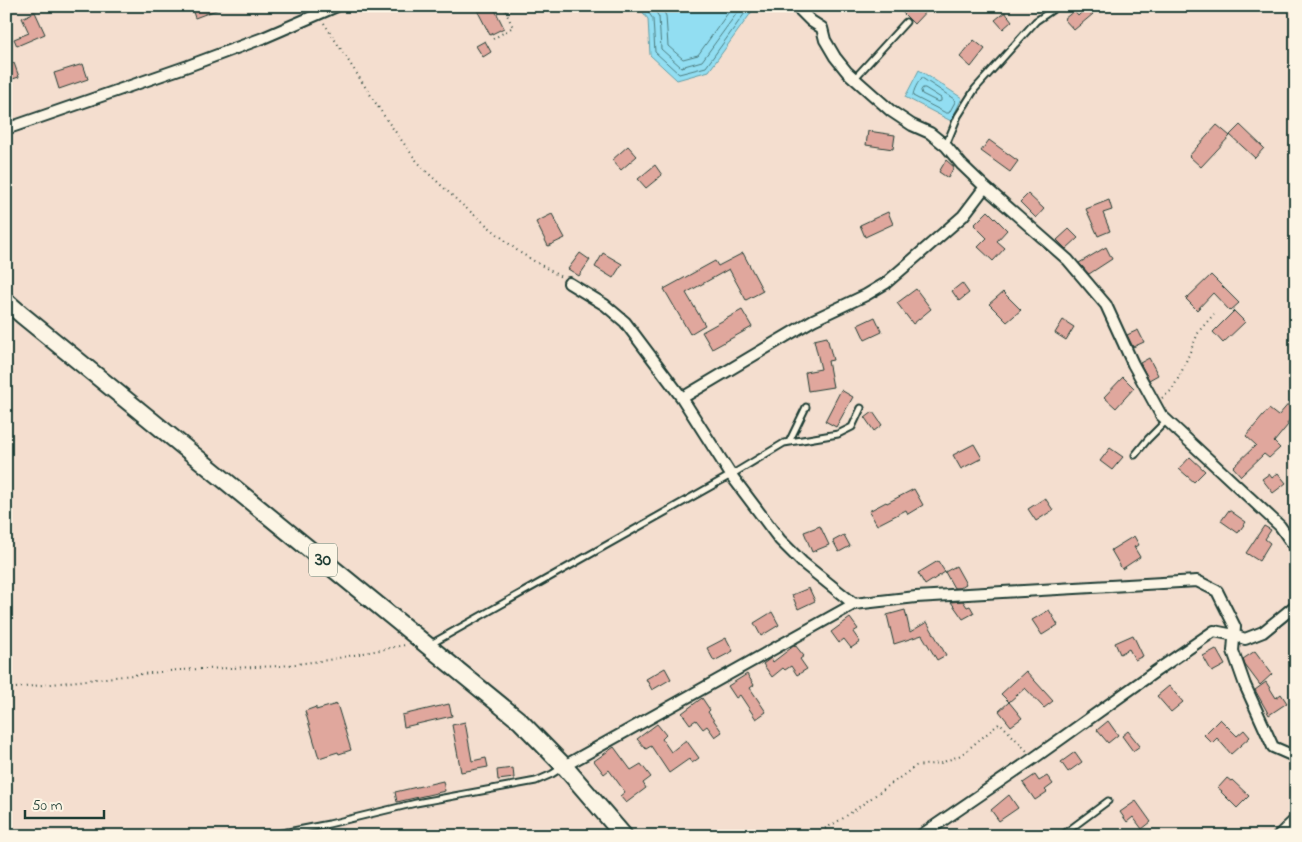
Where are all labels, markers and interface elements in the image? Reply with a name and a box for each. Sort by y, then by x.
road number: 30 [309,544,337,576]
scale bar [25,787,104,819]
text: 50 m [32,795,63,817]

